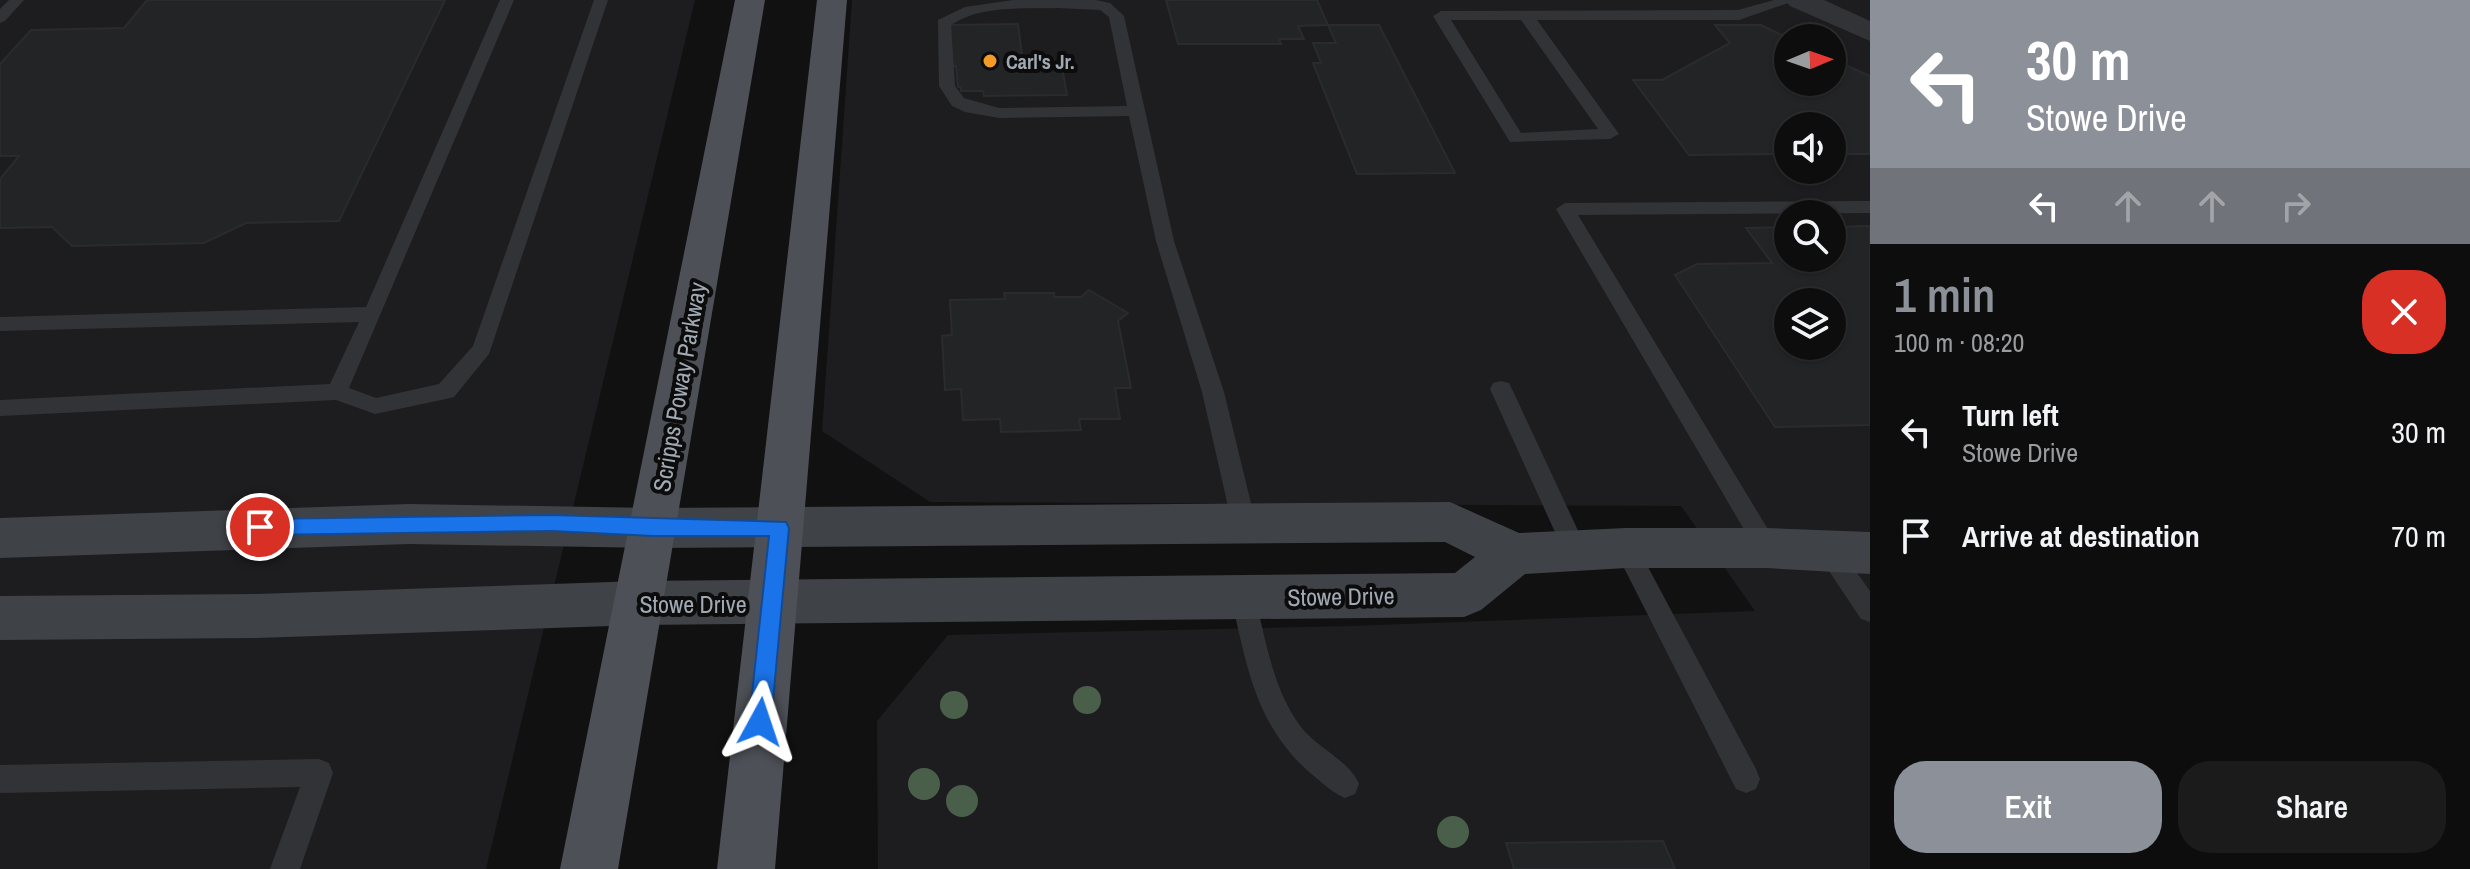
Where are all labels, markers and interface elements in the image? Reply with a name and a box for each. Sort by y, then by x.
text: 30 m [2026,22,2131,97]
north arrow [1774,24,1846,96]
map controls [1774,24,1846,360]
icon: left [1894,32,1998,136]
place label: Carl's Jr. [1006,48,1075,75]
marker: Carl's Jr. [981,52,999,70]
text: Stowe Drive [2026,94,2187,142]
button: sound [1774,112,1846,184]
icon: left [2022,184,2066,228]
icon: ahead [2106,184,2150,228]
icon: ahead [2190,184,2234,228]
icon: right [2274,184,2318,228]
button: search [1774,200,1846,272]
text: 1 min [1894,262,1995,327]
button: close [2362,270,2446,354]
street label: Scripps Poway Parkway [645,280,713,494]
button: layers [1774,288,1846,360]
text: 100 m · 08:20 [1894,325,2024,360]
text: Turn left [1962,395,2059,435]
icon: left [1894,410,1938,454]
text: 30 m [2391,412,2446,452]
text: Stowe Drive [1962,435,2078,470]
pin [226,493,294,561]
icon: arrive [238,505,282,549]
icon: arrive [1894,514,1938,558]
text: Arrive at destination [1962,516,2200,556]
text: 70 m [2391,516,2446,556]
street label: Stowe Drive [1287,579,1395,613]
street label: Stowe Drive [639,588,747,620]
position arrow [718,680,802,764]
button: Exit [1894,761,2162,853]
button: Share [2178,761,2446,853]

